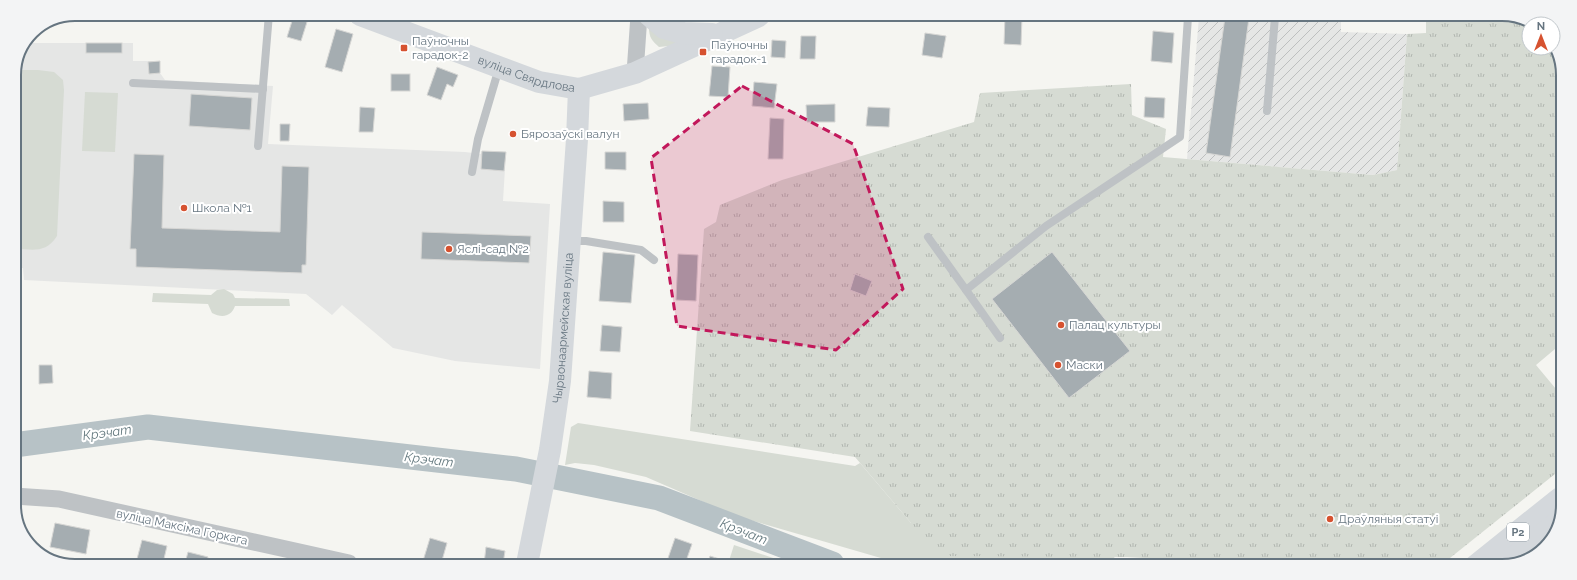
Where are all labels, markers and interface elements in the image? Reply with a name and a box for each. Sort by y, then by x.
north arrow [1521,16,1561,56]
text: N [1537,20,1545,33]
place label: Паўночны гарадок-2 [412,34,469,62]
place label: Паўночны гарадок-1 [711,38,768,66]
marker: Паўночны гарадок-2 [399,43,409,53]
marker: Паўночны гарадок-1 [698,47,708,57]
street label: вуліца Свярдлова [476,53,576,95]
place label: Бярозаўскі валун [521,127,619,141]
marker: Бярозаўскі валун [508,129,518,139]
place label: Школа №1 [192,201,252,215]
marker: Школа №1 [179,203,189,213]
place label: Яслі-сад №2 [457,242,529,256]
marker: Яслі-сад №2 [444,244,454,254]
street label: Чырвонаармейская вуліца [550,252,576,405]
place label: Палац культуры [1069,318,1161,332]
marker: Палац культуры [1056,320,1066,330]
place label: Маски [1066,358,1103,372]
marker: Маски [1053,360,1063,370]
water label: Крэчат [82,422,132,443]
water label: Крэчат [404,449,454,470]
street label: вуліца Максіма Горкага [115,506,249,548]
place label: Драўляныя статуі [1338,512,1438,526]
marker: Драўляныя статуі [1325,514,1335,524]
water label: Крэчат [718,516,769,547]
road number: Р2 [1507,523,1529,541]

